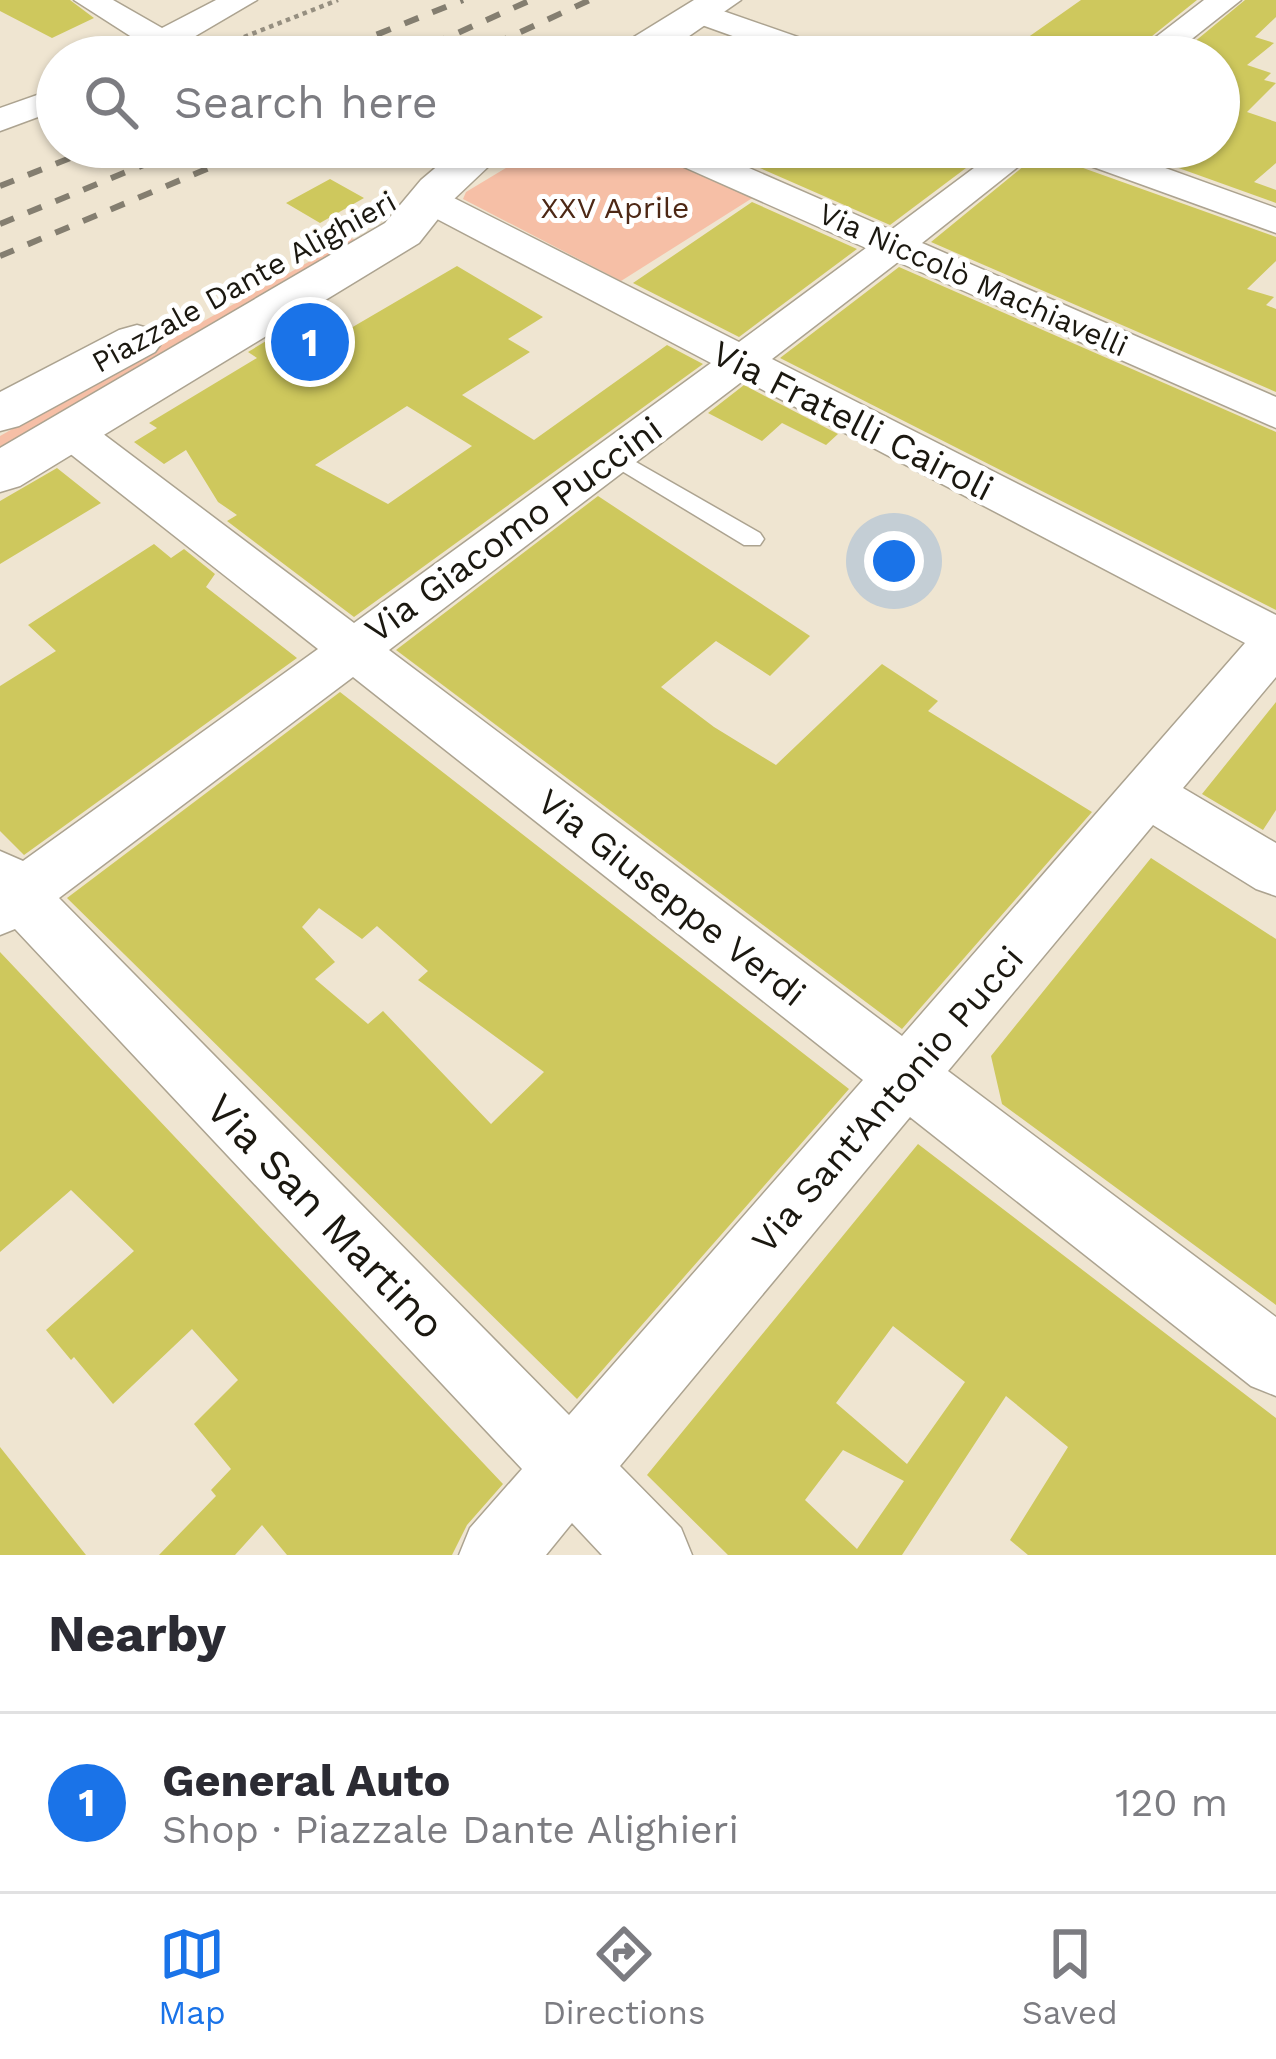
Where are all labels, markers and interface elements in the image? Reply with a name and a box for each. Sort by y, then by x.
search box [36,36,1240,168]
icon: search [78,69,144,135]
text: Search here [174,76,438,129]
street label: Piazzale Dante Alighieri [86,183,402,380]
park label: XXV Aprile [541,190,689,225]
street label: Via Niccolò Machiavelli [813,196,1133,364]
pin: 1 [271,297,349,387]
street label: Via Fratelli Cairoli [705,332,1000,510]
street label: Via Giacomo Puccini [357,408,670,652]
your location [864,531,924,591]
street label: Via Giuseppe Verdi [529,780,814,1015]
street label: Via Sant'Antonio Pucci [743,938,1032,1261]
street label: Via San Martino [196,1084,455,1349]
text: Nearby [48,1604,226,1663]
text: General Auto [162,1754,450,1807]
text: 1 [79,1780,95,1825]
text: 120 m [1115,1780,1228,1825]
text: Shop · Piazzale Dante Alighieri [162,1807,739,1852]
tab: Map [158,1921,226,2032]
tab: Directions [542,1921,705,2032]
tab: Saved [1022,1921,1118,2032]

